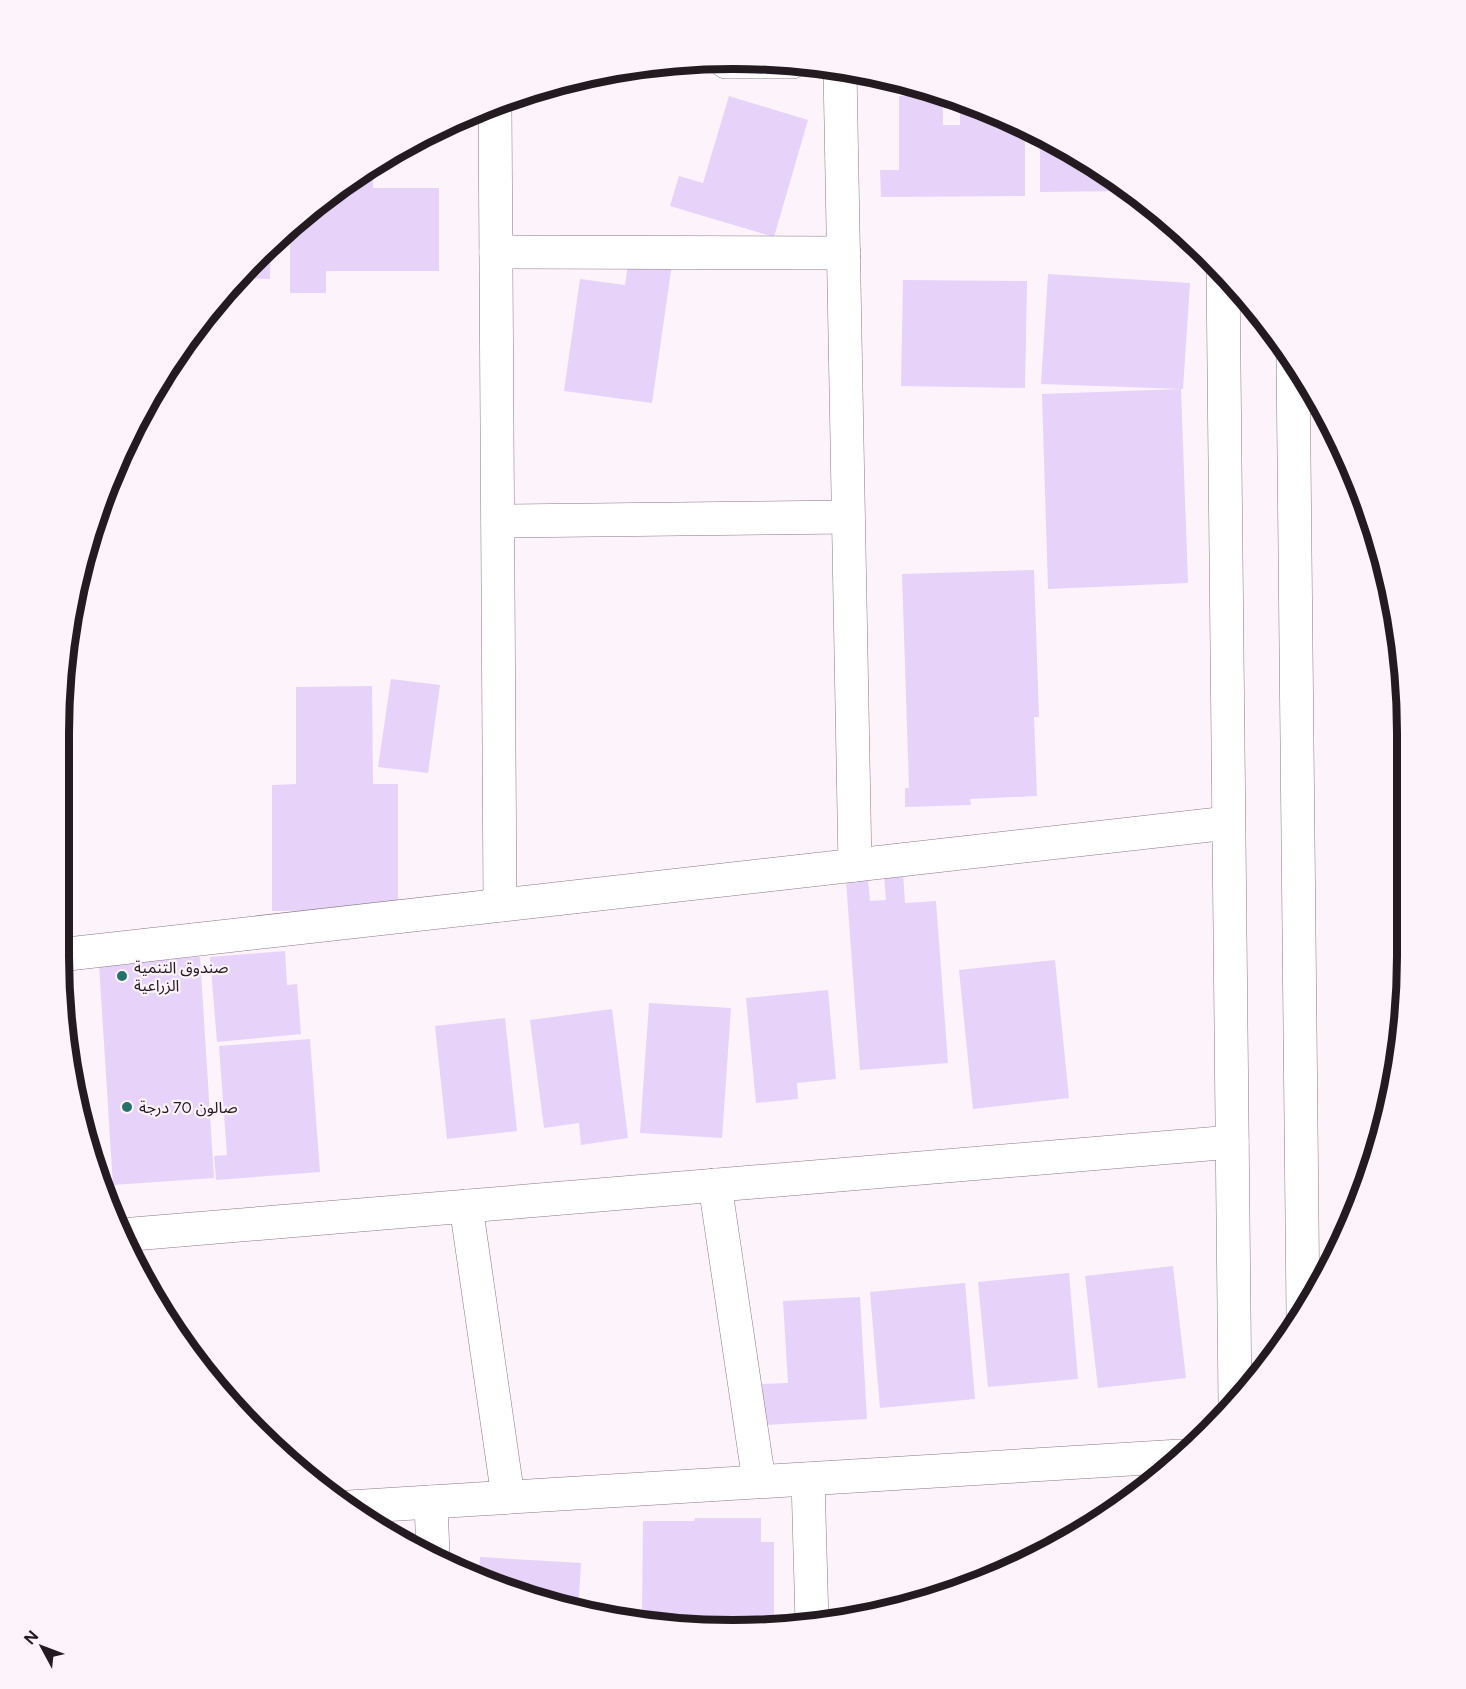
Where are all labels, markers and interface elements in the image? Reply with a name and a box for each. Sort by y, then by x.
place label: صندوق التنمية الزراعية [134,958,228,995]
marker: صندوق التنمية الزراعية [115,969,129,983]
place label: صالون 70 درجة [139,1098,238,1117]
marker: صالون 70 درجة [120,1100,134,1114]
north arrow [12,1617,72,1677]
text: N [20,1627,42,1648]

